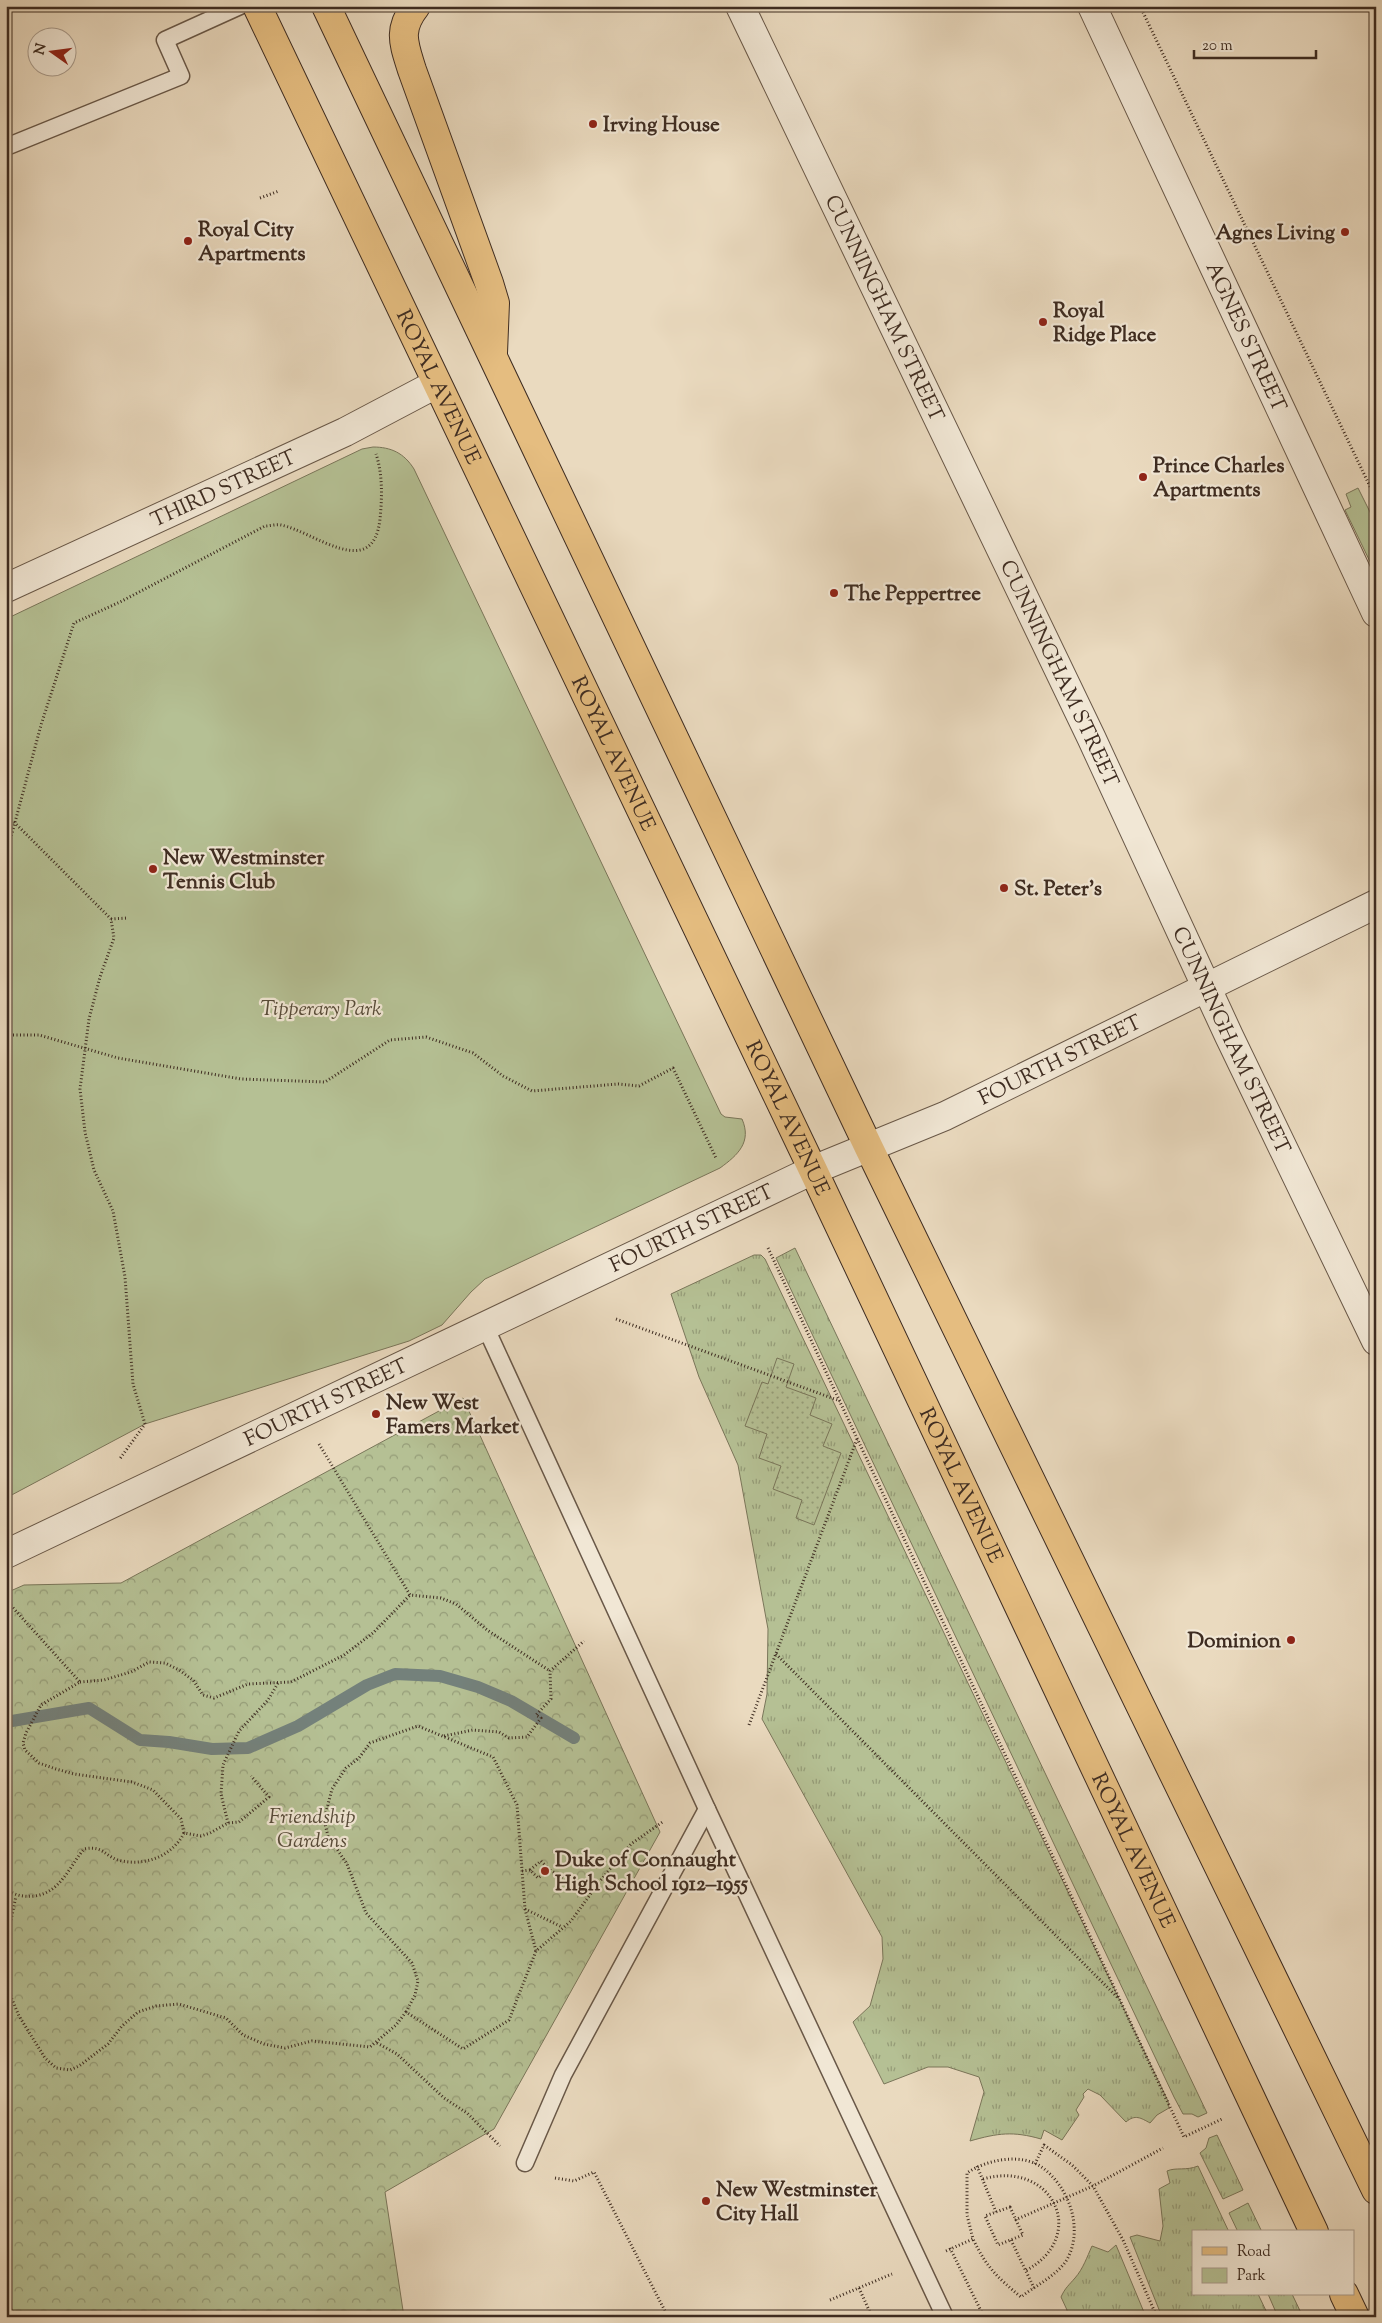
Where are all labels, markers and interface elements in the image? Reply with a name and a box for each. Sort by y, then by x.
north arrow [28,28,78,78]
scale bar [1194,28,1317,60]
text: 20 m [1202,36,1233,57]
text: N [30,41,52,57]
place label: Irving House [603,111,720,141]
marker: Irving House [587,118,599,130]
street label: CUNNINGHAM STREET [816,190,951,428]
place label: Royal City Apartments [198,216,306,270]
place label: Agnes Living [1215,219,1336,249]
marker: Agnes Living [1339,226,1351,238]
marker: Royal City Apartments [182,235,194,247]
street label: AGNES STREET [1197,258,1293,417]
place label: Royal Ridge Place [1053,297,1157,351]
street label: ROYAL AVENUE [387,305,487,470]
marker: Royal Ridge Place [1037,316,1049,328]
street label: THIRD STREET [146,443,302,536]
place label: Prince Charles Apartments [1153,452,1284,506]
marker: Prince Charles Apartments [1137,471,1149,483]
street label: CUNNINGHAM STREET [991,555,1125,793]
place label: The Peppertree [844,580,981,610]
marker: The Peppertree [828,587,840,599]
street label: ROYAL AVENUE [562,672,662,837]
place label: New Westminster Tennis Club [163,844,325,898]
marker: New Westminster Tennis Club [147,863,159,875]
place label: St. Peter's [1014,875,1102,905]
marker: St. Peter's [998,882,1010,894]
street label: CUNNINGHAM STREET [1164,922,1297,1160]
park label: Tipperary Park [260,995,382,1025]
street label: FOURTH STREET [974,1009,1147,1114]
street label: ROYAL AVENUE [736,1036,836,1201]
street label: FOURTH STREET [605,1178,779,1282]
street label: FOURTH STREET [240,1352,414,1456]
place label: New West Famers Market [386,1389,520,1443]
street label: ROYAL AVENUE [910,1403,1009,1568]
marker: New West Famers Market [370,1408,382,1420]
place label: Dominion [1187,1627,1282,1657]
marker: Dominion [1285,1634,1297,1646]
street label: ROYAL AVENUE [1083,1768,1182,1934]
park label: Friendship Gardens [269,1803,355,1857]
place label: Duke of Connaught High School 1912–1955 [555,1846,749,1900]
marker: Duke of Connaught High School 1912–1955 [539,1865,551,1877]
place label: New Westminster City Hall [716,2176,878,2230]
marker: New Westminster City Hall [700,2195,712,2207]
legend [1192,2230,1354,2296]
text: Road [1237,2242,1271,2263]
text: Park [1237,2266,1266,2287]

